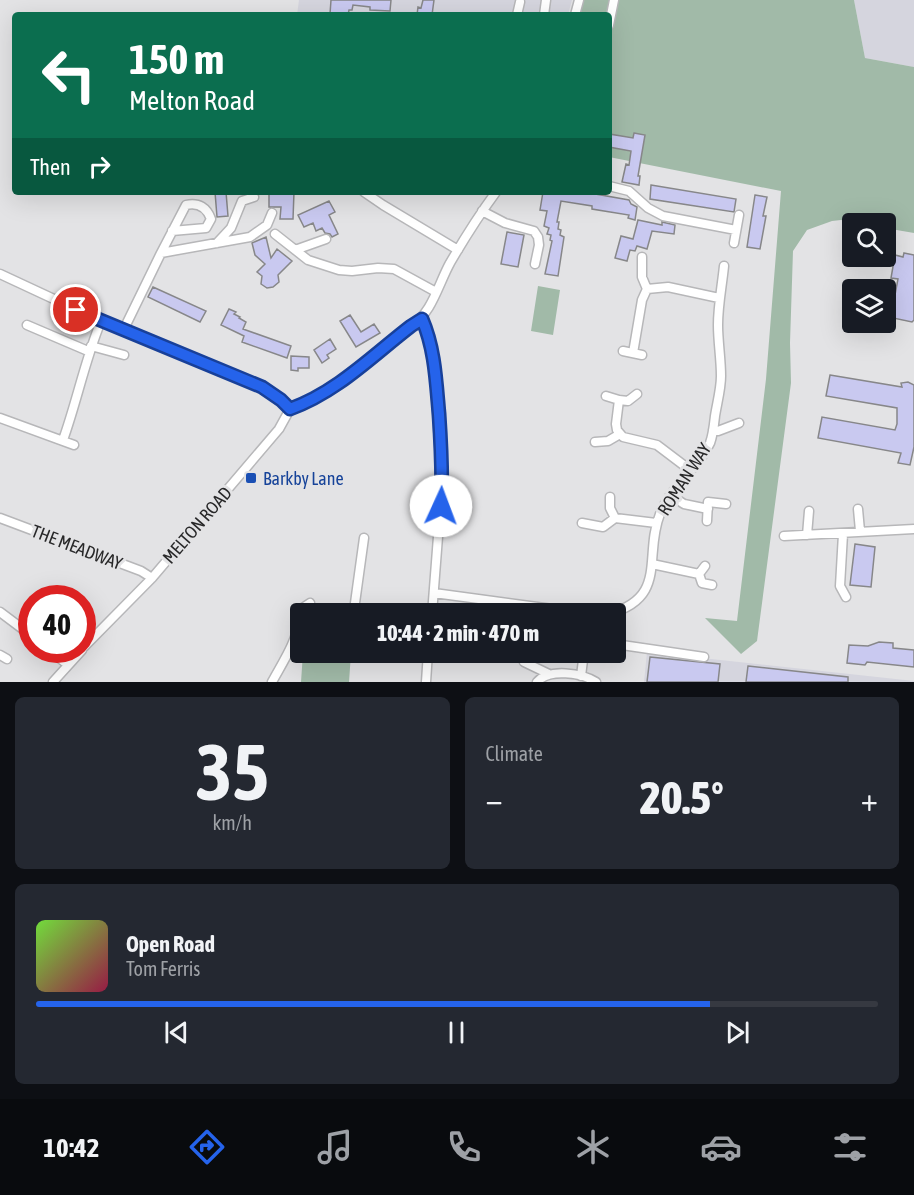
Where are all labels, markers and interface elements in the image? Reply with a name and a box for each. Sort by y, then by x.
text: 150 m [129,35,224,83]
icon: left [30,36,108,114]
text: Melton Road [129,85,255,116]
icon: right [83,150,116,183]
text: Then [30,154,71,180]
map controls [842,213,896,333]
button: search [842,213,896,267]
button: layers [842,279,896,333]
pin [50,284,101,335]
icon: arrive [59,293,92,326]
street label: ROMAN WAY [653,439,715,519]
place label: Barkby Lane [263,468,344,489]
marker: Barkby Lane [244,471,258,485]
position arrow [409,474,473,538]
street label: MELTON ROAD [158,482,236,568]
street label: THE MEADWAY [29,520,125,574]
speed limit sign: 40 [18,585,96,663]
text: 10:44 · 2 min · 470 m [377,620,539,646]
text: 35 [196,727,269,817]
text: Climate [486,742,543,765]
text: 20.5° [640,772,724,824]
text: − [486,780,503,818]
text: + [861,780,878,818]
text: km/h [212,811,252,834]
text: Open Road [126,931,215,957]
text: Tom Ferris [126,957,200,980]
icon: previous [160,1016,193,1049]
icon: pause [440,1016,473,1049]
icon: next [721,1016,754,1049]
icon: directions [186,1126,228,1168]
icon: music [314,1126,356,1168]
icon: phone [443,1126,485,1168]
icon: climate [572,1126,614,1168]
icon: car [700,1126,742,1168]
icon: filters [829,1126,871,1168]
text: 10:42 [43,1132,99,1163]

